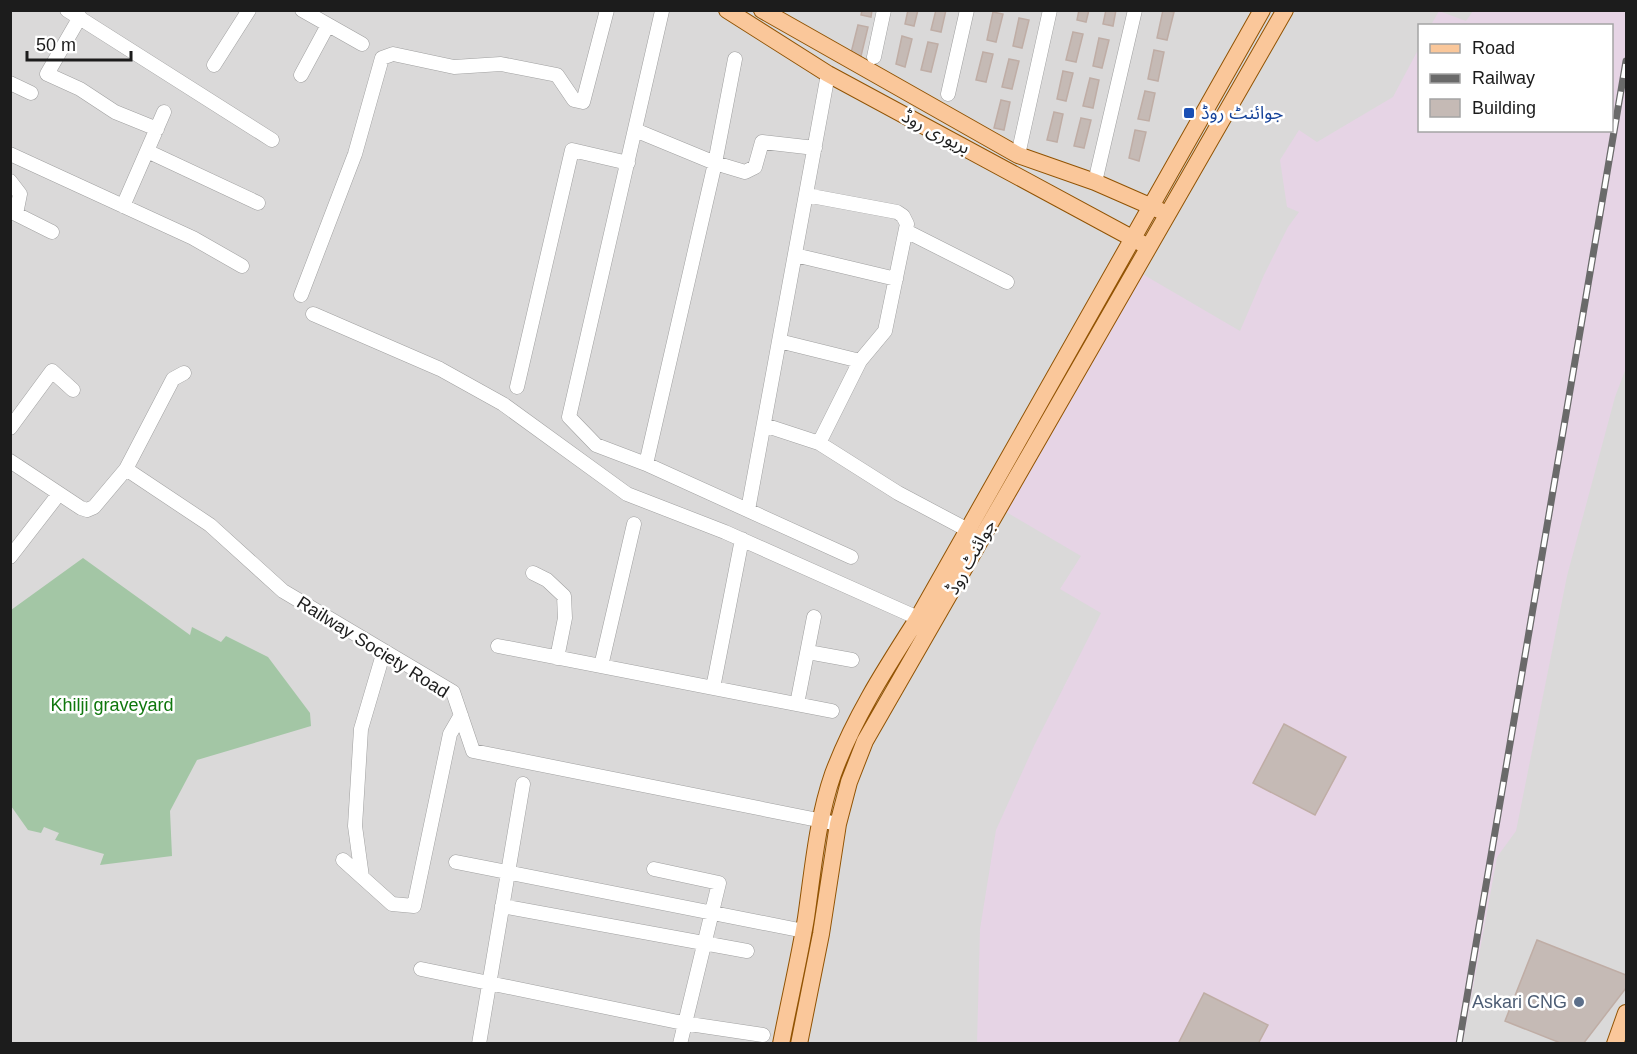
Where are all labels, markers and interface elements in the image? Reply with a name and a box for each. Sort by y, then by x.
scale bar [27,24,130,62]
legend [1418,24,1613,132]
text: 50 m [36,35,76,55]
text: Road [1472,38,1515,58]
text: Railway [1472,68,1535,88]
text: Building [1472,98,1536,118]
place label: جوائنٹ روڈ [1201,103,1283,124]
street label: بریوری روڈ [898,106,973,159]
marker: جوائنٹ روڈ [1182,106,1196,120]
street label: جوائنٹ روڈ [942,516,1001,598]
street label: Railway Society Road [293,592,453,702]
park label: Khilji graveyard [50,695,174,715]
place label: Askari CNG [1472,992,1567,1012]
marker: Askari CNG [1572,995,1586,1009]

